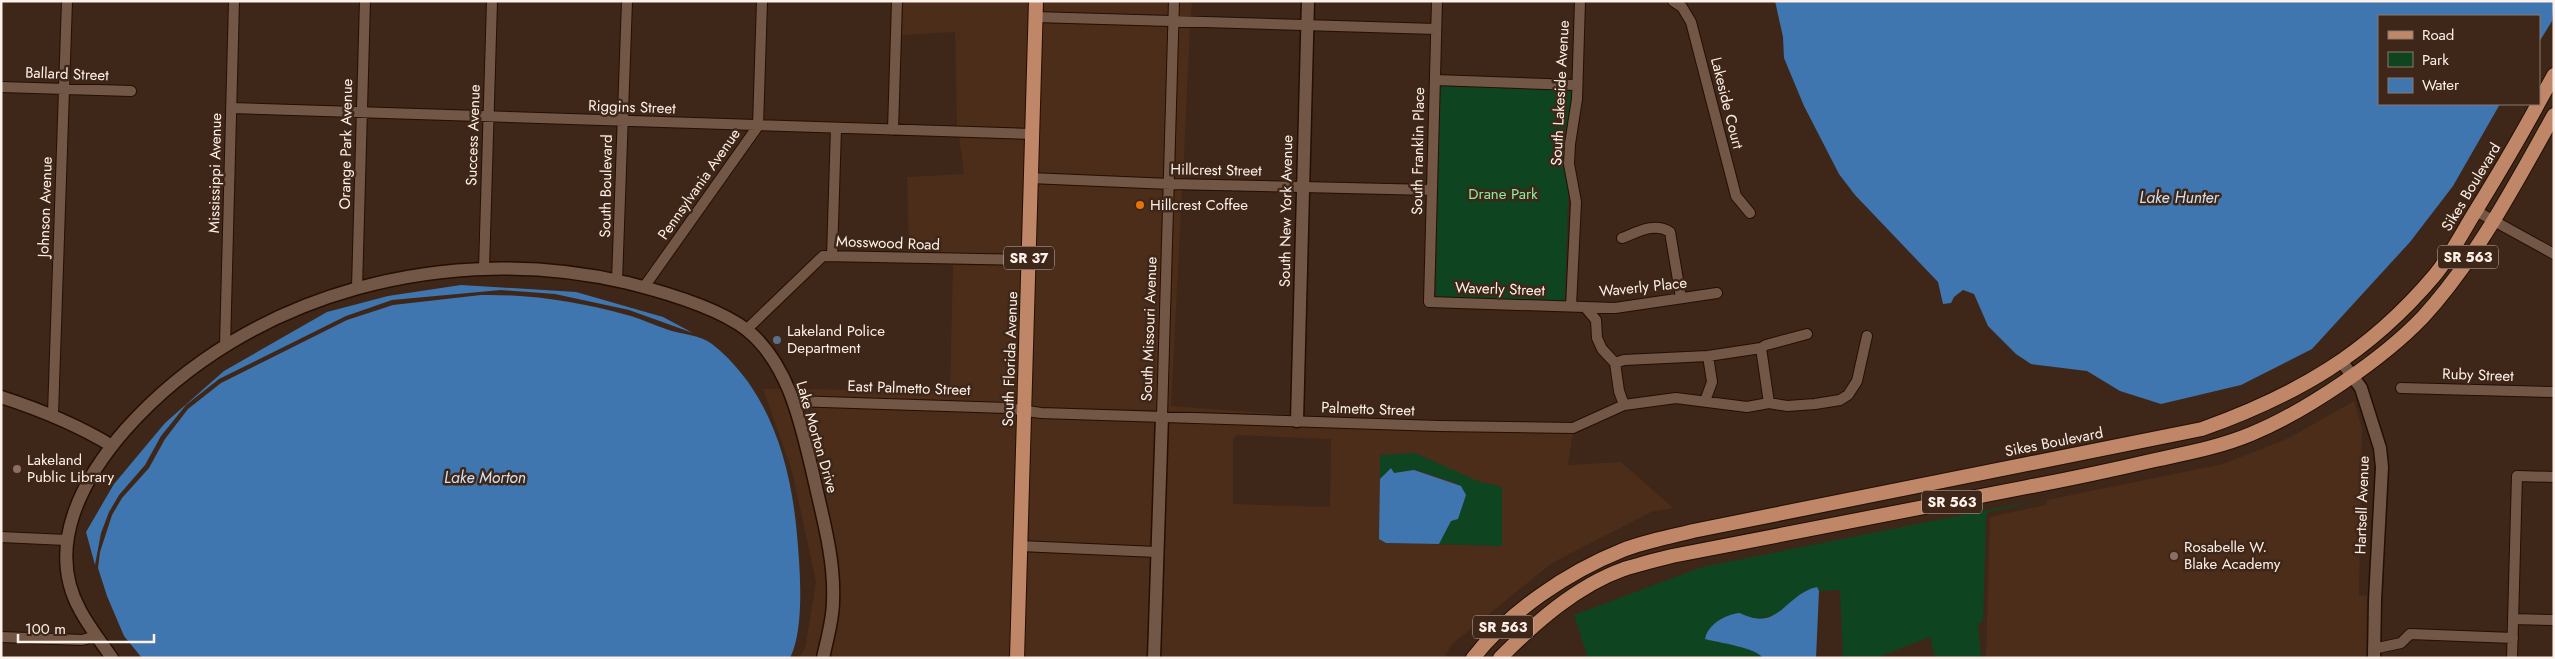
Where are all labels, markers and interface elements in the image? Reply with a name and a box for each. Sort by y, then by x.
legend [2378,15,2540,105]
street label: South Lakeside Avenue [1545,19,1575,166]
text: Road [2422,24,2454,46]
text: Park [2422,49,2449,71]
street label: Lakeside Court [1705,55,1749,152]
street label: Ballard Street [25,62,110,86]
text: Water [2422,74,2460,96]
street label: Orange Park Avenue [334,78,358,210]
street label: Success Avenue [460,84,486,186]
street label: South Franklin Place [1406,87,1430,215]
street label: Riggins Street [588,94,677,120]
street label: Mississippi Avenue [203,112,227,233]
street label: Pennsylvania Avenue [652,124,746,244]
street label: South Boulevard [594,134,618,238]
street label: South New York Avenue [1274,134,1298,287]
street label: Sikes Boulevard [2436,139,2506,235]
street label: Johnson Avenue [32,156,58,260]
street label: Hillcrest Street [1170,158,1262,182]
park label: Drane Park [1468,183,1538,205]
water label: Lake Hunter [2139,186,2221,209]
place label: Hillcrest Coffee [1150,194,1248,216]
marker: Hillcrest Coffee [1134,199,1146,211]
street label: Mosswood Road [836,230,940,256]
road number: SR 563 [2438,246,2498,268]
road number: SR 37 [1004,247,1054,270]
street label: South Missouri Avenue [1135,256,1163,402]
street label: Waverly Place [1598,271,1688,303]
street label: Waverly Street [1455,276,1546,302]
street label: South Florida Avenue [997,291,1023,427]
place label: Lakeland Police Department [787,320,885,359]
marker: Lakeland Police Department [771,334,783,346]
street label: Ruby Street [2442,363,2515,387]
street label: East Palmetto Street [847,375,971,401]
street label: Lake Morton Drive [790,378,844,496]
street label: Palmetto Street [1321,396,1416,422]
street label: Sikes Boulevard [2003,422,2105,462]
place label: Lakeland Public Library [27,449,115,488]
street label: Hartsell Avenue [2349,455,2375,555]
marker: Lakeland Public Library [11,463,23,475]
water label: Lake Morton [444,466,526,489]
road number: SR 563 [1922,491,1982,514]
place label: Rosabelle W. Blake Academy [2184,536,2281,575]
marker: Rosabelle W. Blake Academy [2168,550,2180,562]
scale bar [18,612,154,644]
road number: SR 563 [1473,616,1533,638]
text: 100 m [25,618,66,640]

